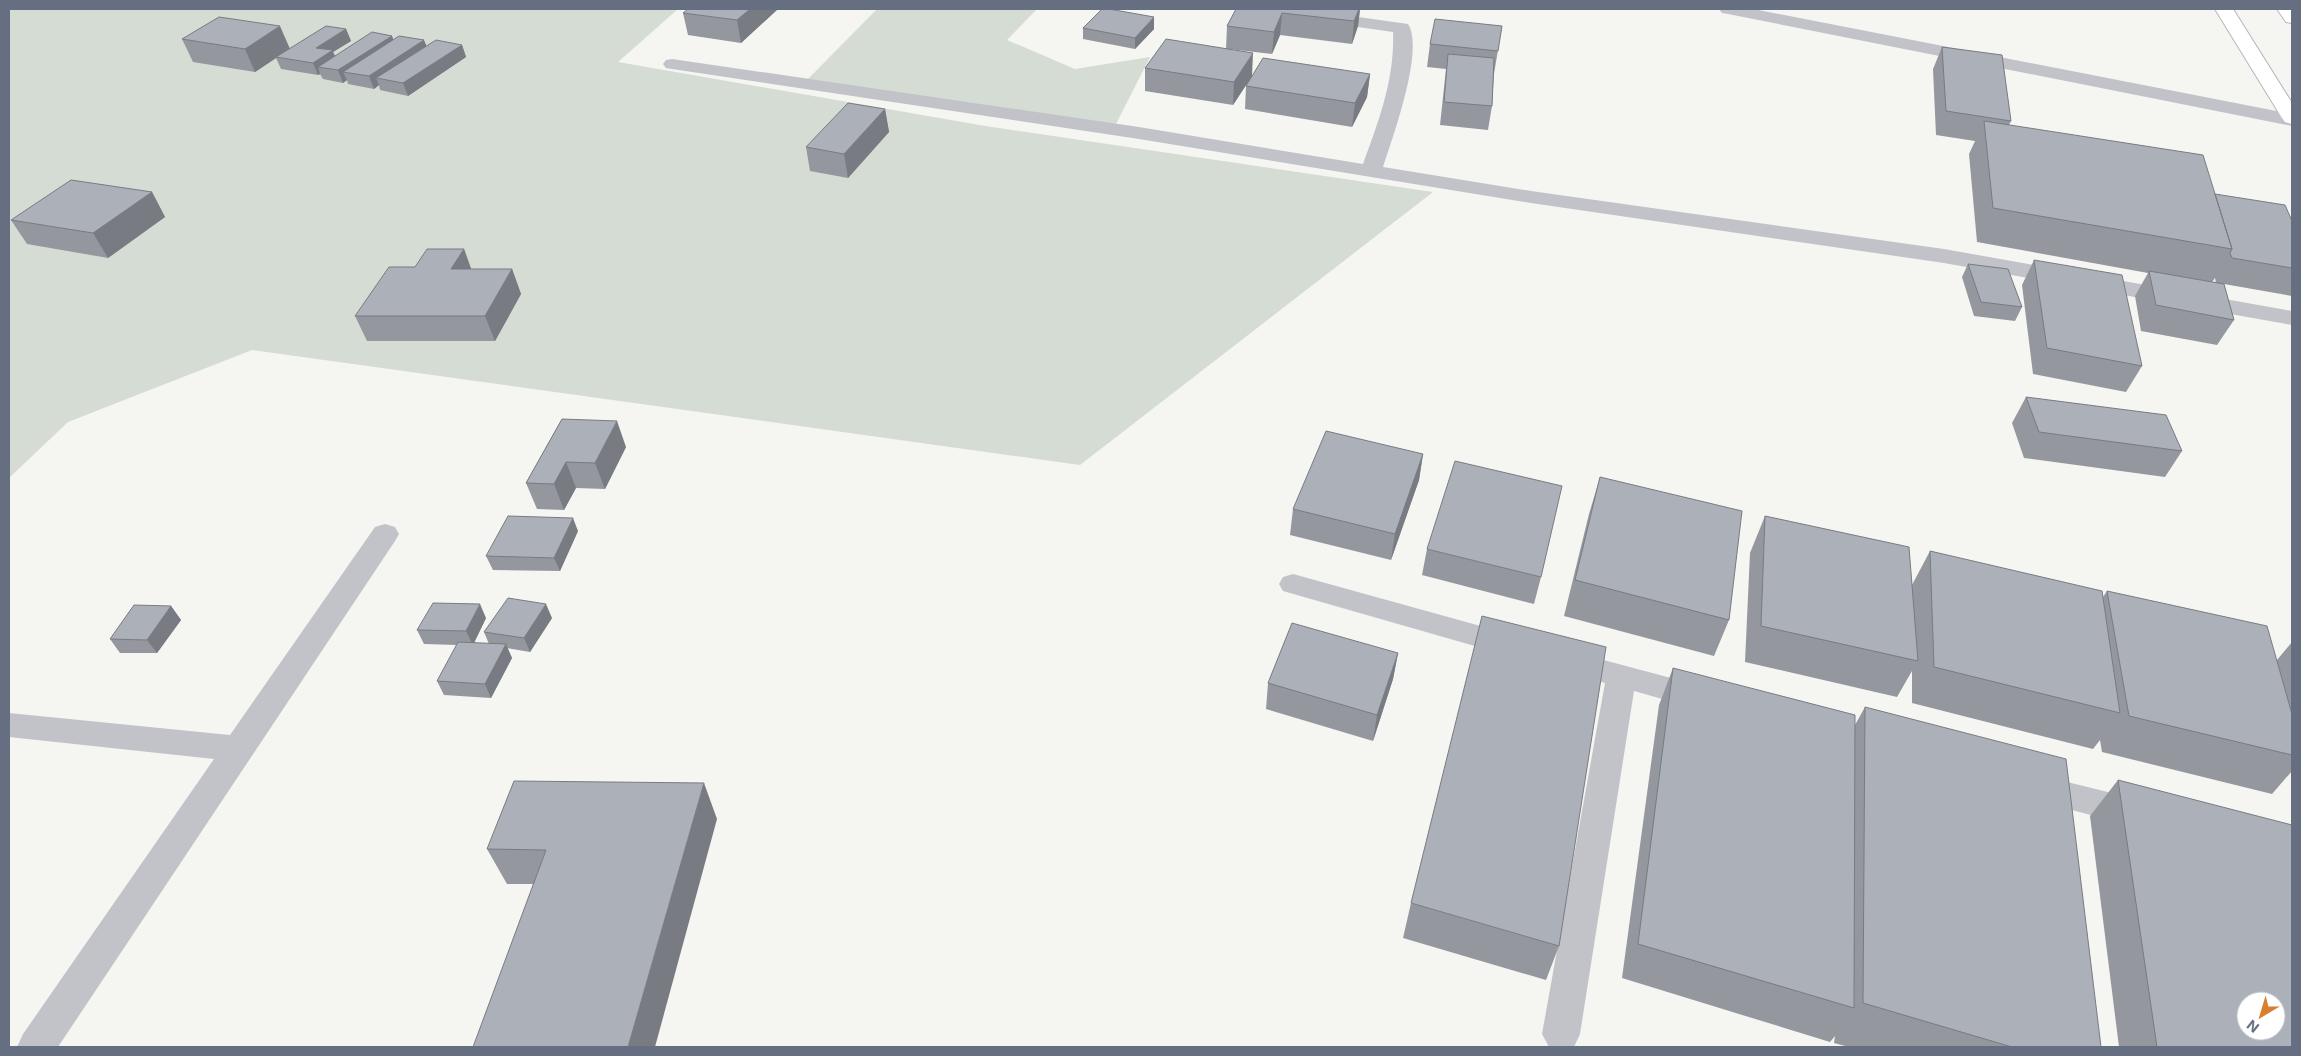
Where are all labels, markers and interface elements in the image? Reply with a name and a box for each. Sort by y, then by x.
north arrow [2236,991,2286,1041]
text: N [2243,1017,2262,1037]

